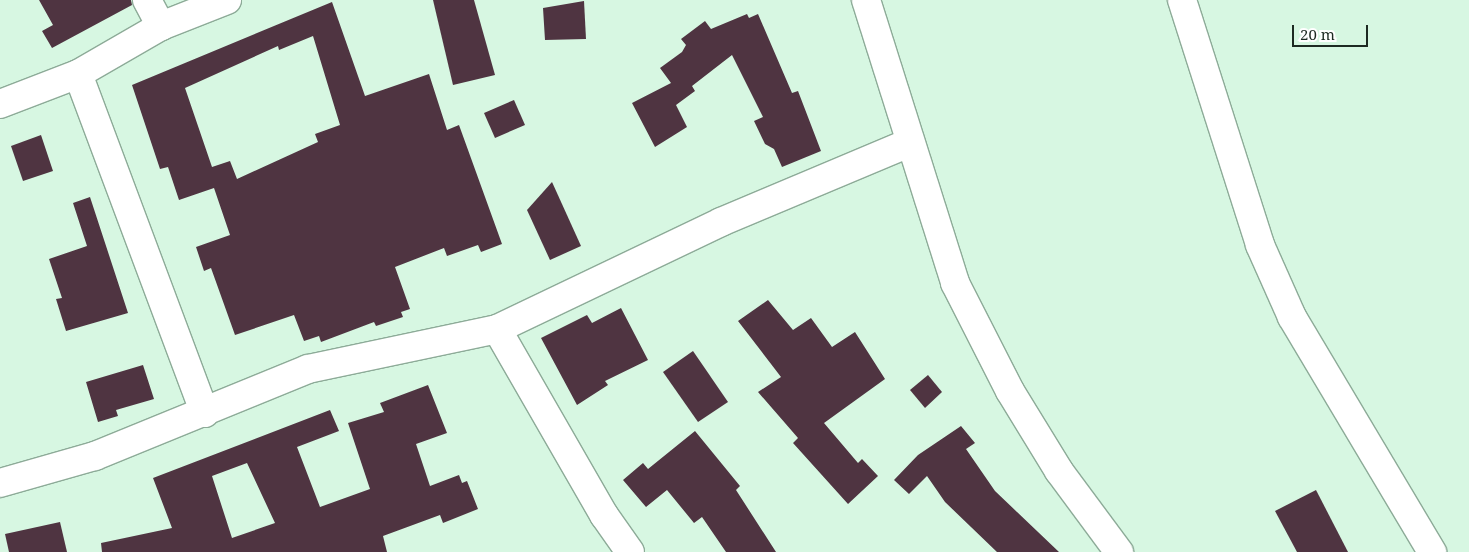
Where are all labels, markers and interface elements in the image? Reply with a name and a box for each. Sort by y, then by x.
scale bar [1294,15,1370,47]
text: 20 m [1300,24,1335,44]

